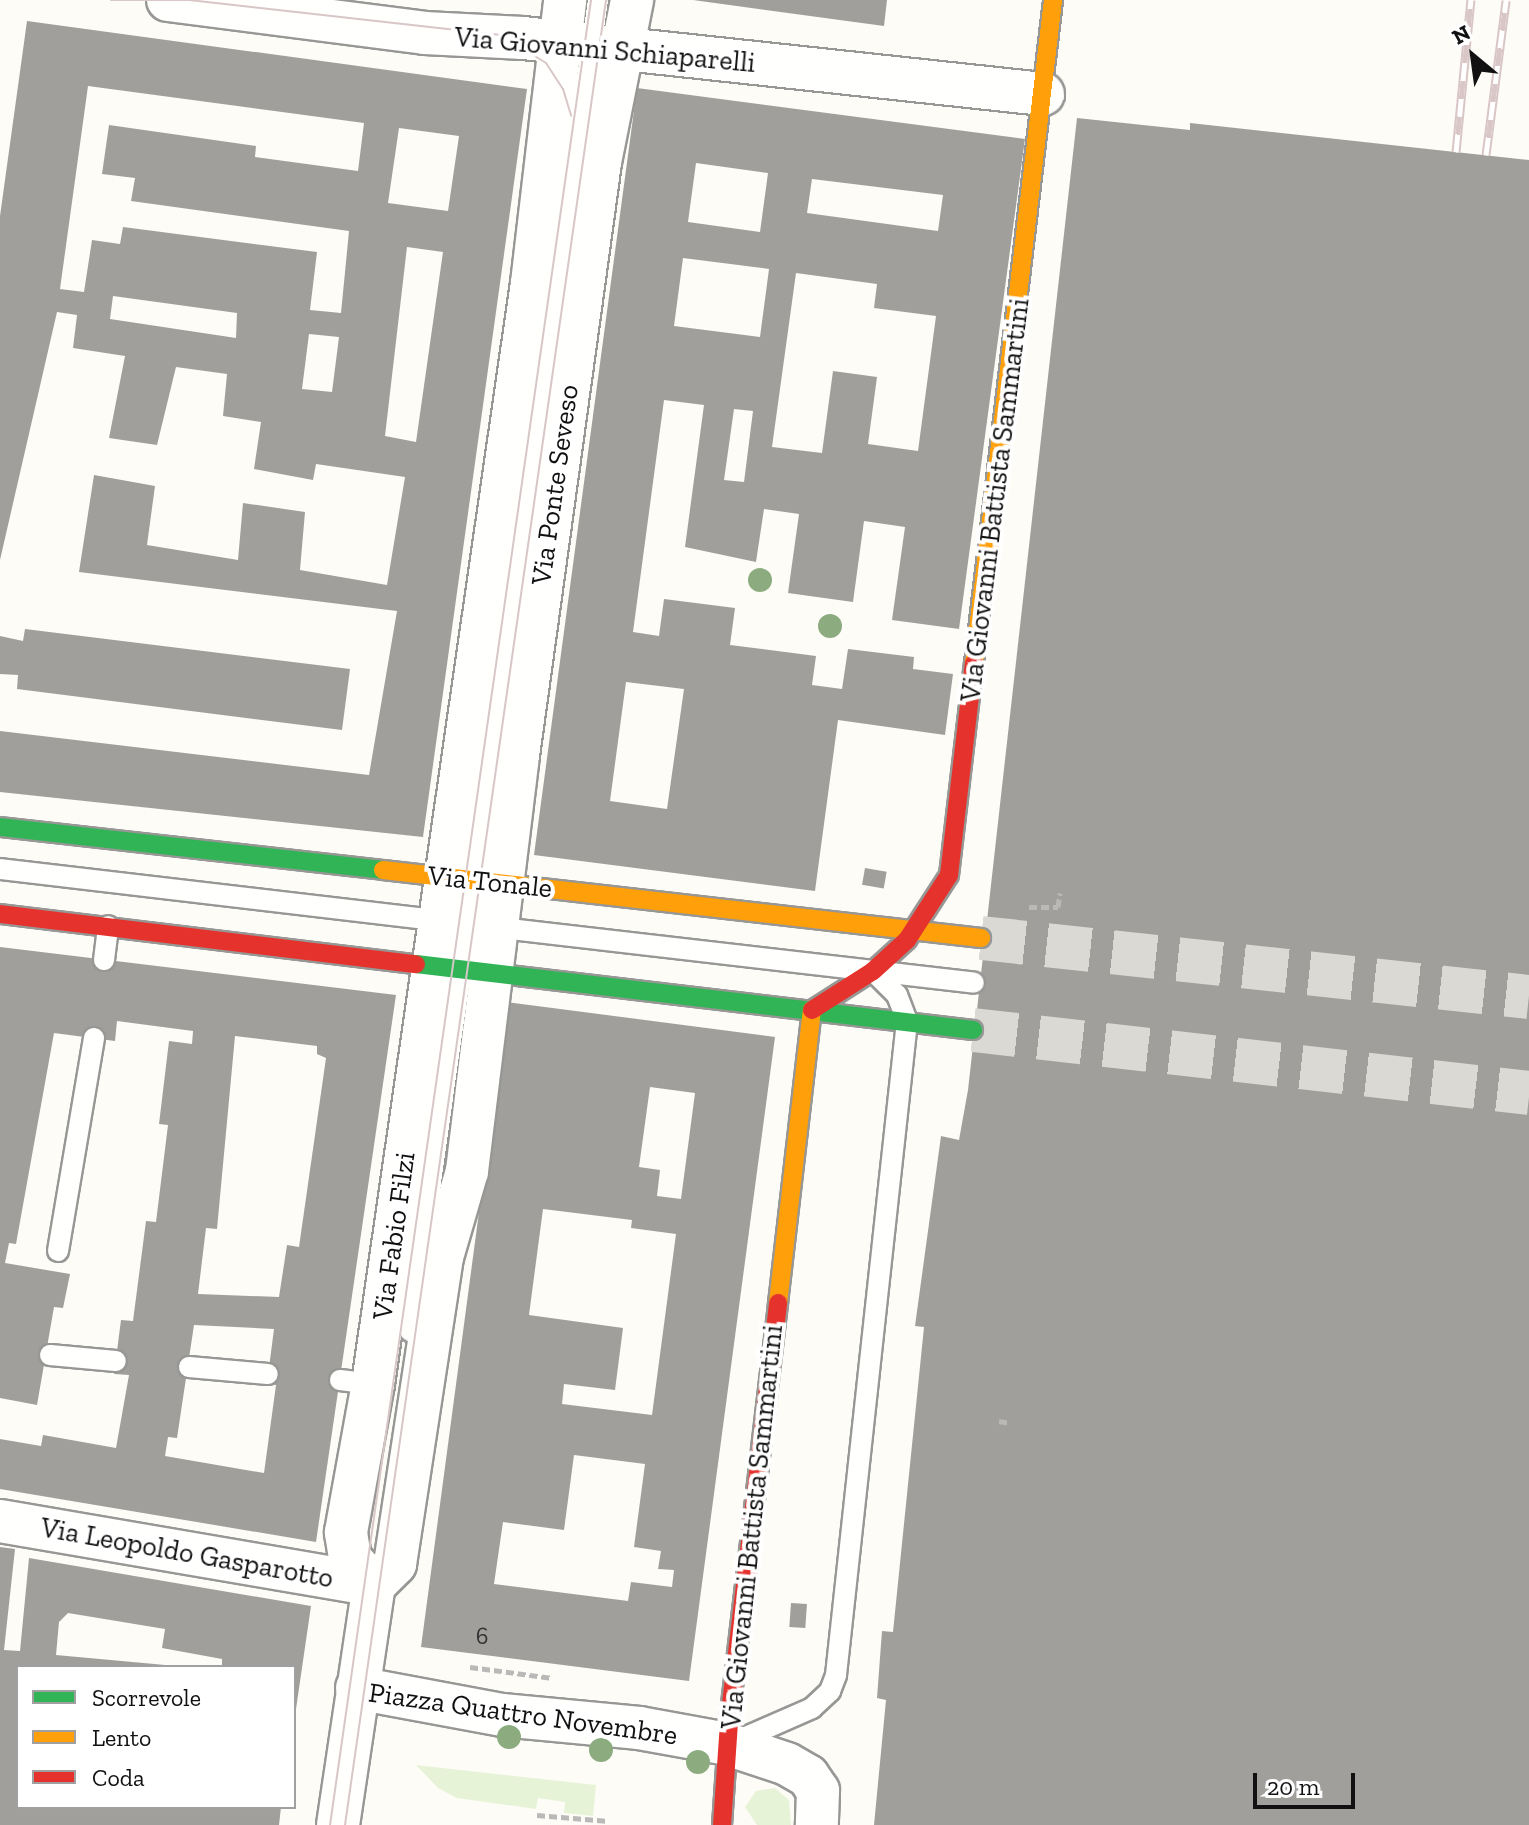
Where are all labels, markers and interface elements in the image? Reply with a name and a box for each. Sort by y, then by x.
north arrow [1433,16,1513,96]
text: N [1447,19,1475,50]
street label: Via Giovanni Schiaparelli [453,20,757,80]
street label: Via Giovanni Battista Sammartini [954,296,1036,704]
street label: Via Ponte Seveso [524,383,586,587]
street label: Via Tonale [426,859,554,905]
street label: Via Fabio Filzi [366,1150,422,1322]
street label: Via Giovanni Battista Sammartini [714,1323,790,1731]
street label: Via Leopoldo Gasparotto [38,1511,336,1595]
house number: 6 [476,1622,488,1650]
legend [16,1665,296,1809]
street label: Piazza Quattro Novembre [367,1676,679,1752]
text: Scorrevole [92,1683,201,1712]
text: Lento [92,1723,151,1752]
scale bar [1257,1757,1359,1807]
text: Coda [92,1763,145,1792]
text: 20 m [1267,1772,1319,1801]

